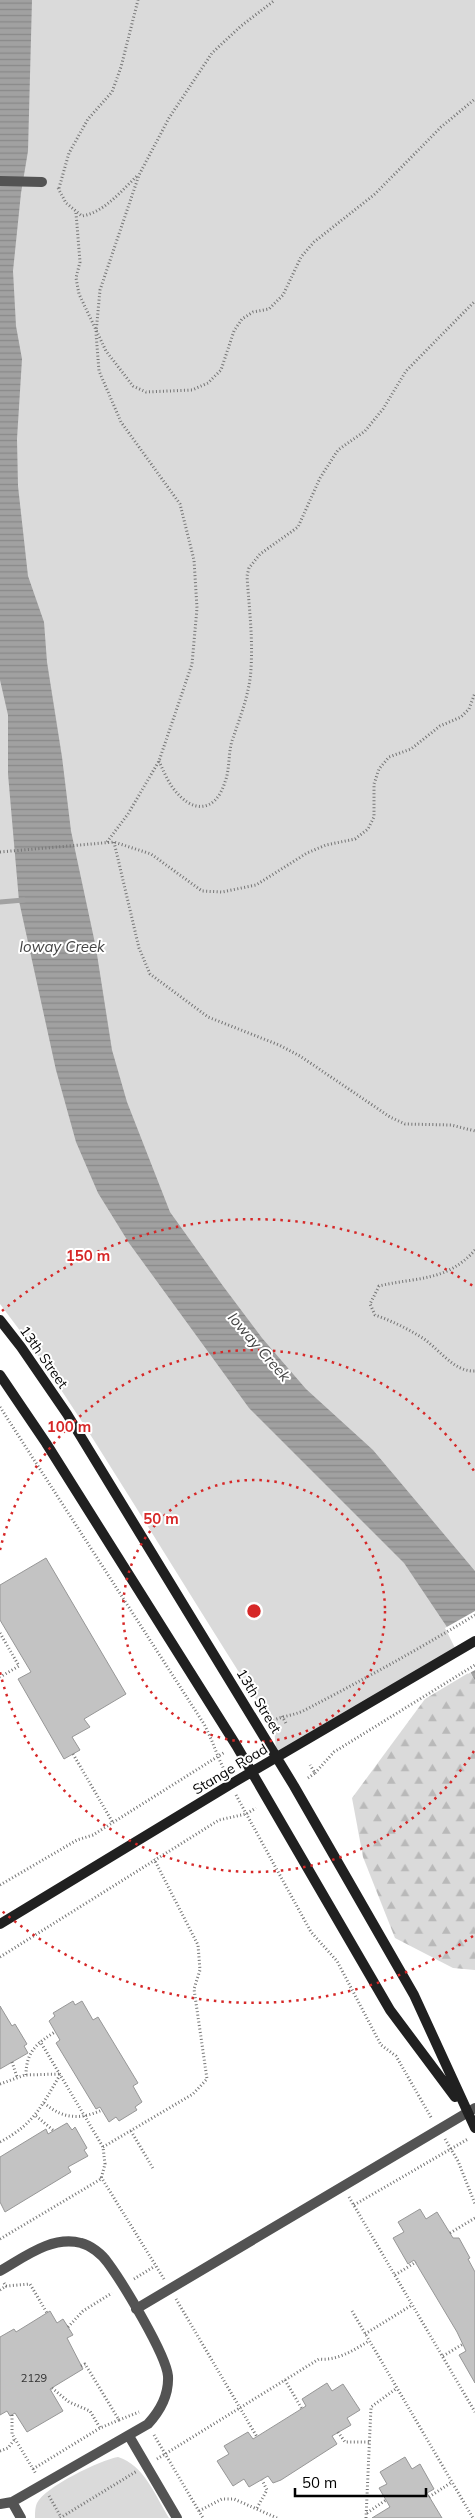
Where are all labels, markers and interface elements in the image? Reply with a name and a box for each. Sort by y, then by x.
water label: Ioway Creek [19,937,106,956]
text: 150 m [66,1246,110,1265]
water label: Ioway Creek [224,1308,295,1386]
street label: 13th Street [16,1322,72,1392]
text: 100 m [47,1417,91,1436]
text: 50 m [143,1509,179,1528]
centre of rings [245,1602,263,1620]
street label: 13th Street [233,1665,285,1737]
street label: Stange Road [189,1740,271,1798]
house number: 2129 [21,2371,47,2385]
scale bar [295,2466,426,2498]
text: 50 m [302,2473,337,2492]

